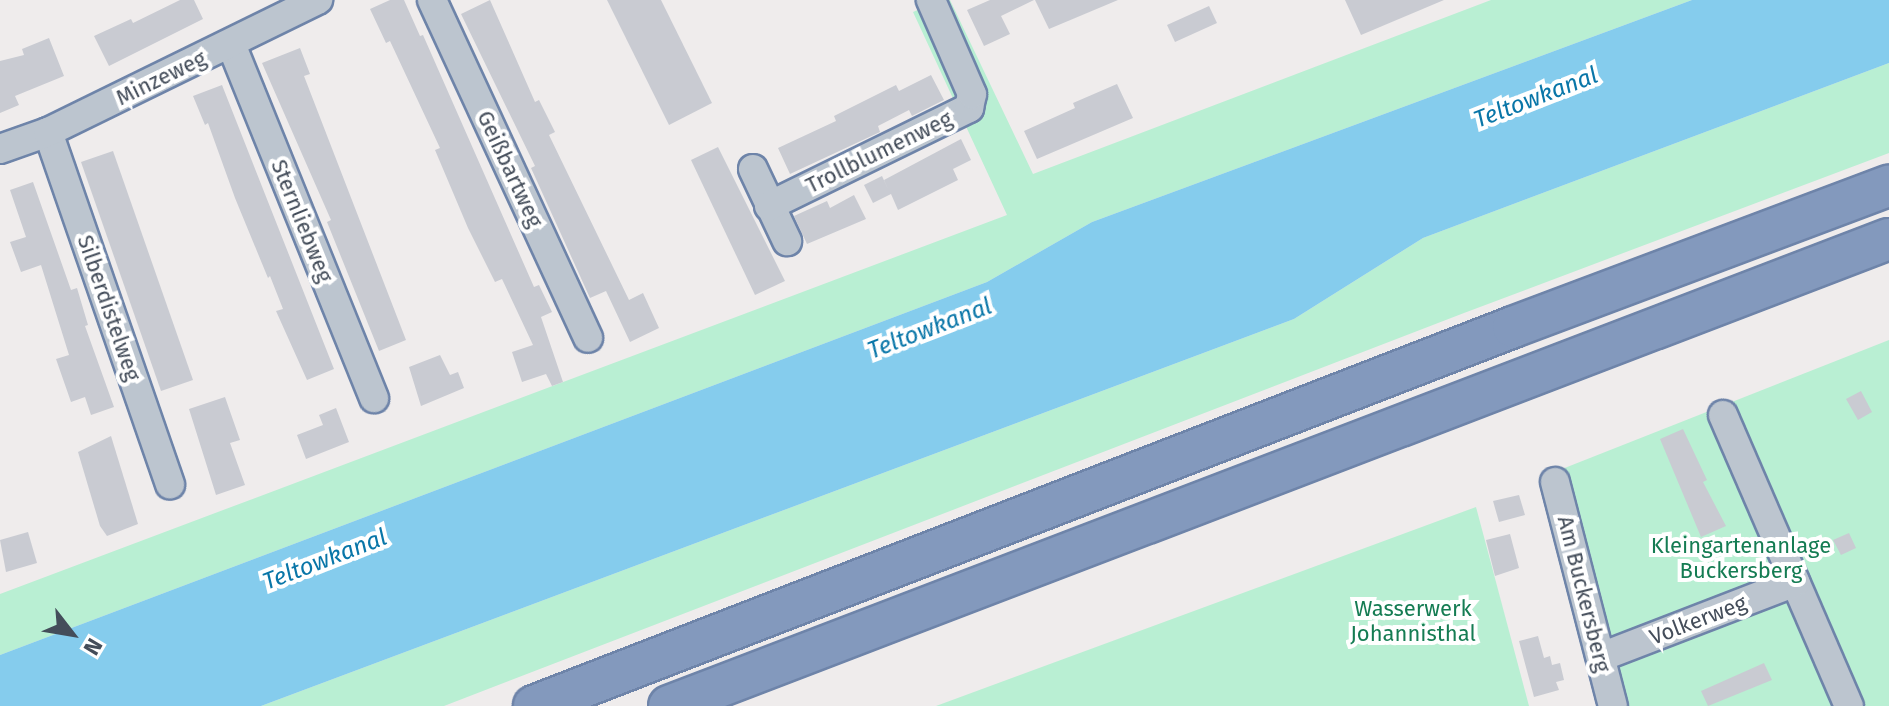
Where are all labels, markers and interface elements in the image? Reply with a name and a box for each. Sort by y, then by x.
street label: Minzeweg [112,45,210,111]
water label: Teltowkanal [1470,61,1602,135]
street label: Trollblumenweg [802,105,956,199]
street label: Geißbartweg [472,107,548,231]
street label: Sternliebweg [265,156,339,286]
street label: Silberdistelweg [72,232,146,384]
water label: Teltowkanal [864,292,996,366]
street label: Am Buckersberg [1552,513,1616,675]
water label: Teltowkanal [259,523,391,597]
park label: Kleingartenanlage Buckersberg [1651,532,1831,584]
street label: Volkerweg [1646,589,1750,651]
north arrow [32,594,112,674]
park label: Wasserwerk Johannisthal [1350,595,1476,646]
text: N [78,633,108,660]

